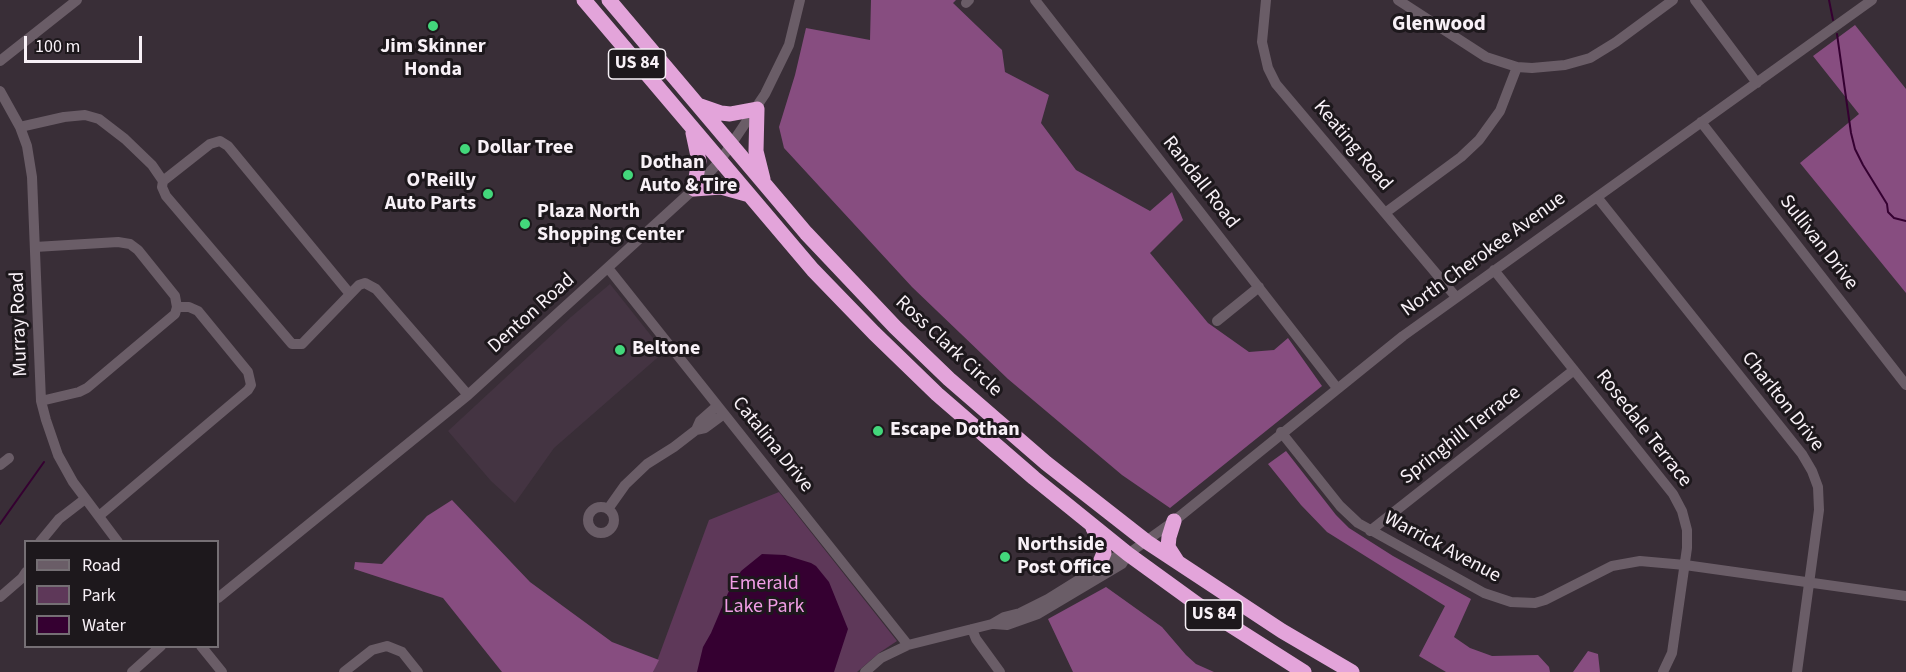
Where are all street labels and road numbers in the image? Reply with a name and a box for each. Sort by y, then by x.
road number: US 84 [608,49,666,79]
street label: Keating Road [1307,96,1397,196]
street label: Randall Road [1156,132,1244,234]
street label: North Cherokee Avenue [1397,187,1571,323]
street label: Sullivan Drive [1773,191,1863,295]
street label: Denton Road [484,269,580,359]
street label: Murray Road [6,271,34,377]
street label: Ross Clark Circle [890,291,1006,403]
street label: Charlton Drive [1736,347,1828,457]
street label: Rosedale Terrace [1590,366,1696,492]
street label: Springhill Terrace [1396,382,1526,490]
street label: Catalina Drive [726,392,818,498]
street label: Warrick Avenue [1379,507,1505,589]
road number: US 84 [1186,600,1242,630]

